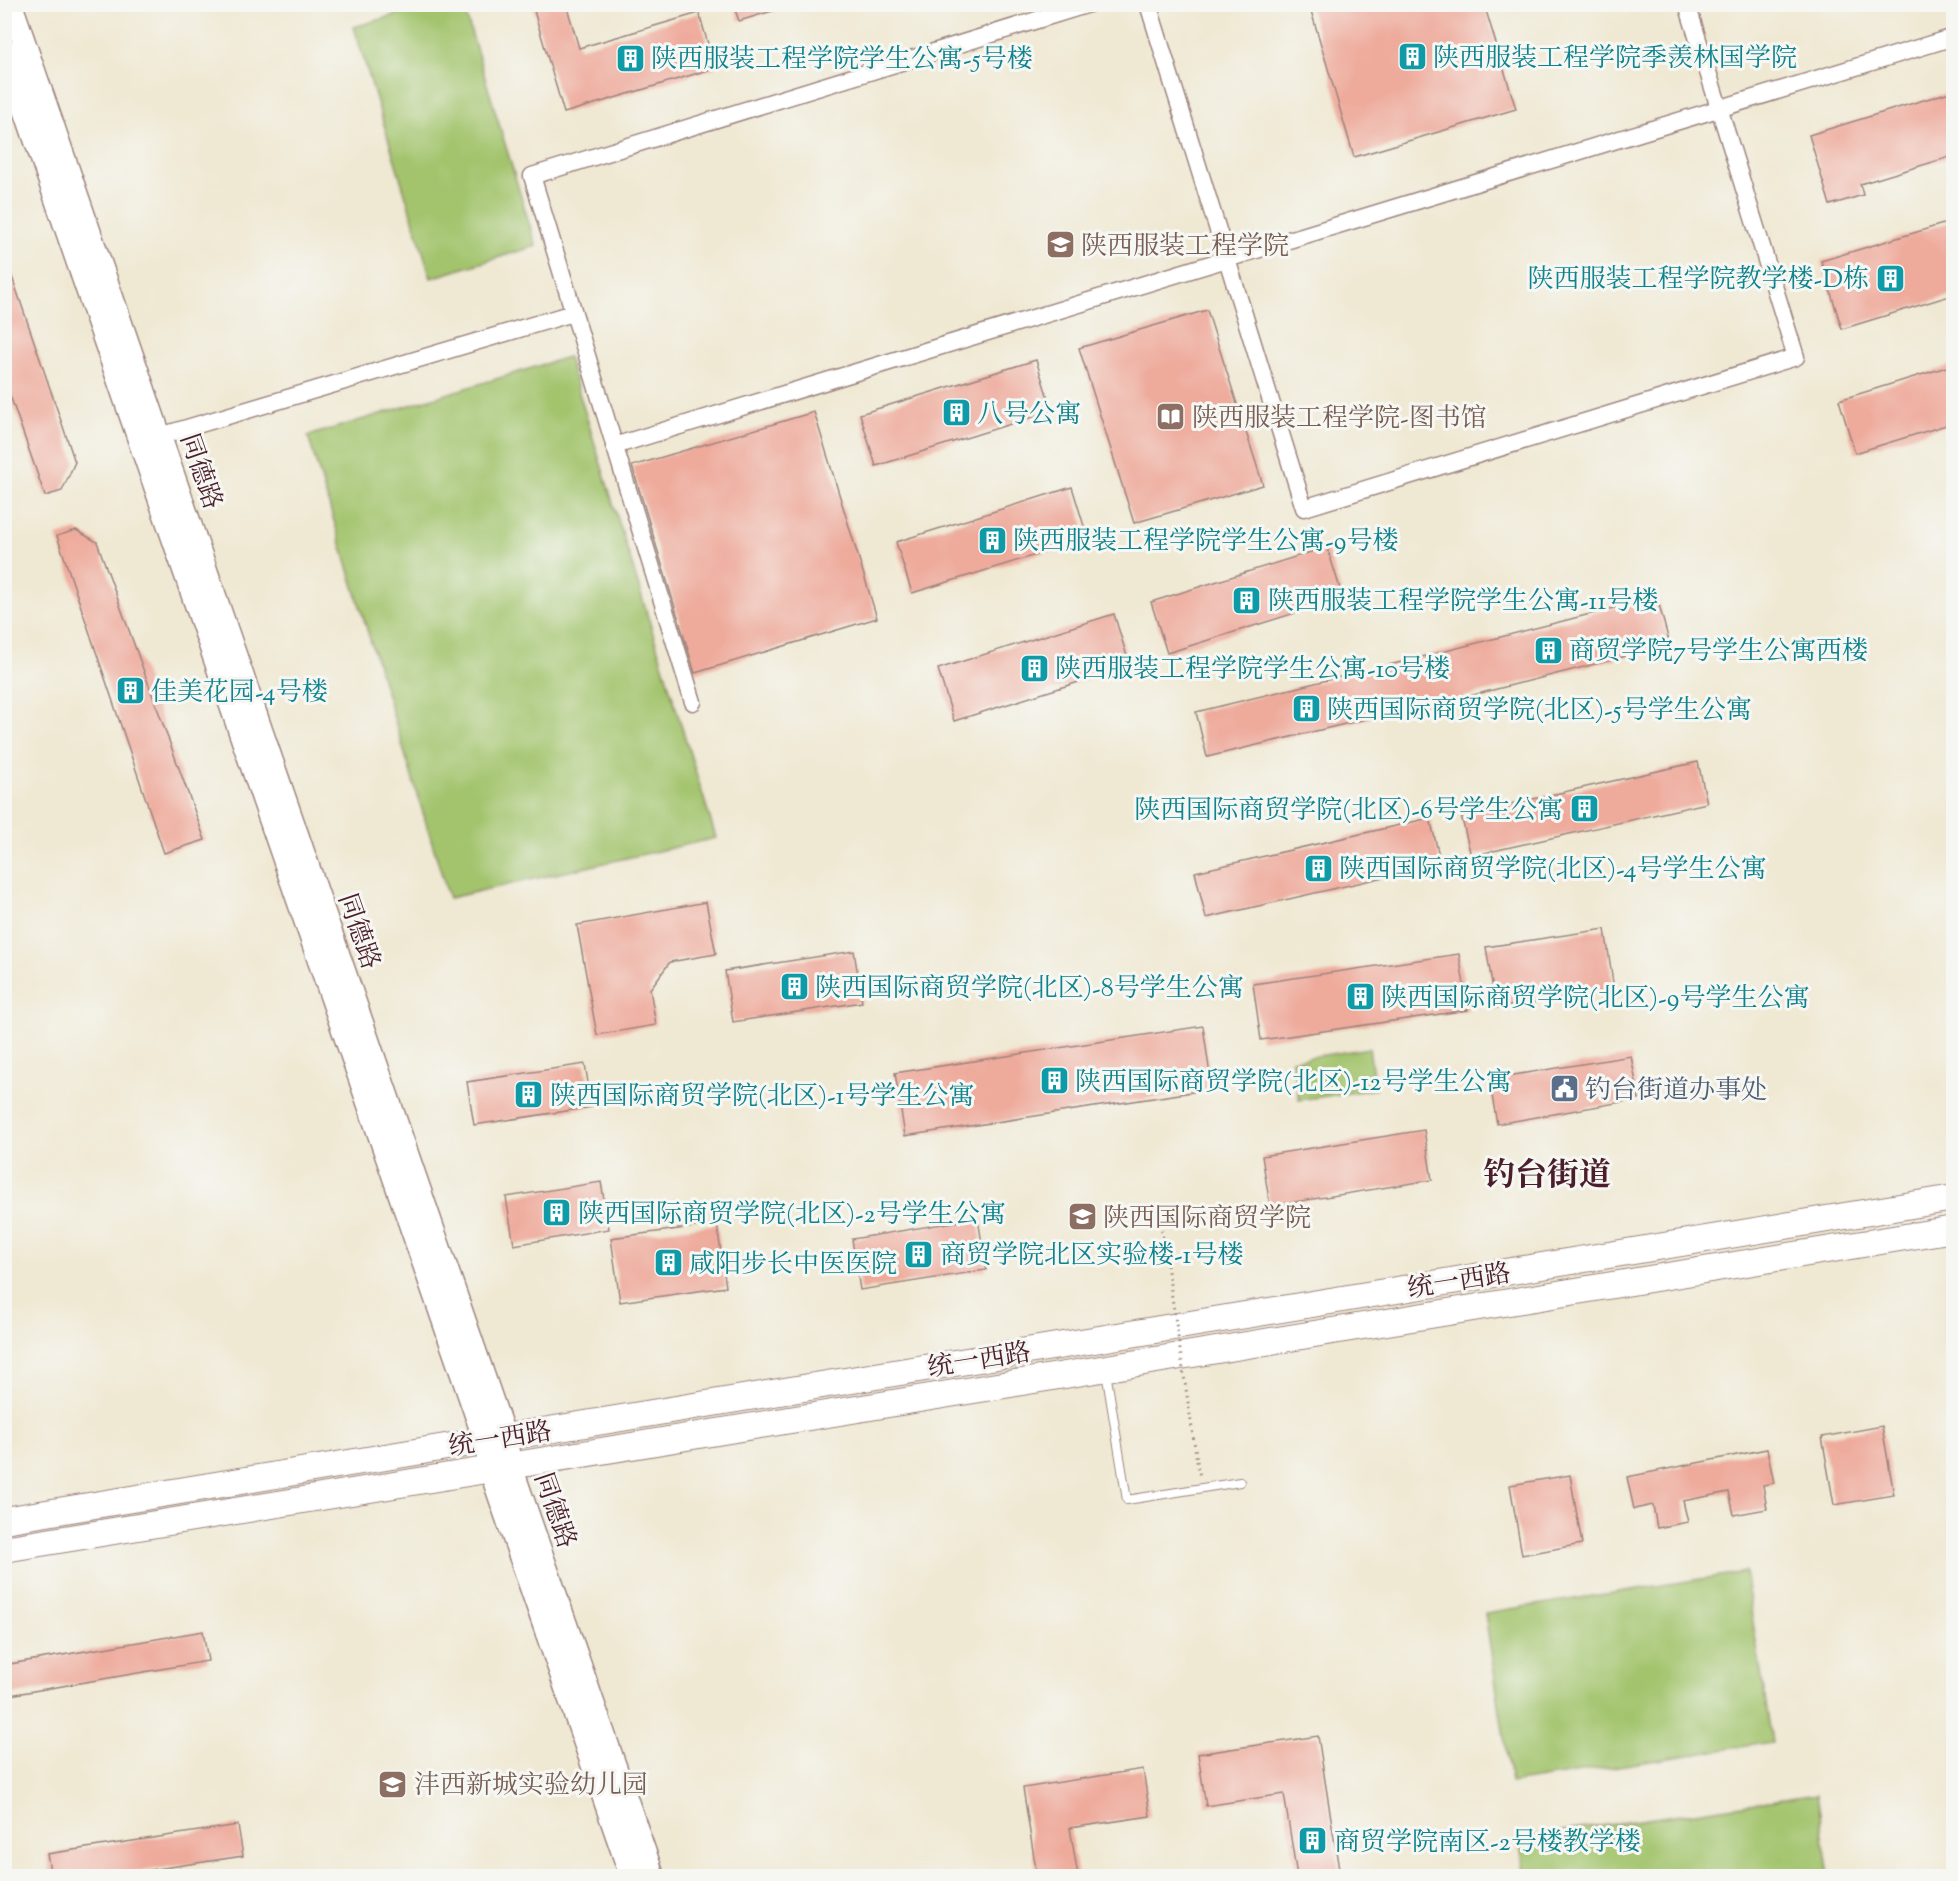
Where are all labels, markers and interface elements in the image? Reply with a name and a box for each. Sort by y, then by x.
building icon: 陕西服装工程学院季羡林国学院 [1396,41,1428,73]
place label: 陕西服装工程学院季羡林国学院 [1433,41,1797,78]
building icon: 陕西服装工程学院学生公寓-5号楼 [614,42,646,74]
place label: 陕西服装工程学院学生公寓-5号楼 [651,42,1033,79]
school or university icon: 陕西服装工程学院 [1044,229,1076,261]
place label: 陕西服装工程学院 [1081,229,1289,266]
place label: 陕西服装工程学院教学楼-D栋 [1528,262,1869,299]
building icon: 陕西服装工程学院教学楼-D栋 [1874,262,1906,294]
building icon: 八号公寓 [940,397,972,429]
place label: 八号公寓 [977,397,1081,434]
library icon: 陕西服装工程学院-图书馆 [1155,401,1187,433]
place label: 陕西服装工程学院-图书馆 [1192,401,1487,438]
street label: 同德路 [169,429,230,515]
building icon: 陕西服装工程学院学生公寓-9号楼 [976,524,1008,556]
place label: 陕西服装工程学院学生公寓-9号楼 [1013,524,1398,561]
building icon: 陕西服装工程学院学生公寓-11号楼 [1231,584,1263,616]
place label: 陕西服装工程学院学生公寓-11号楼 [1268,584,1658,621]
building icon: 商贸学院7号学生公寓西楼 [1532,634,1564,666]
place label: 商贸学院7号学生公寓西楼 [1569,634,1868,671]
building icon: 陕西服装工程学院学生公寓-10号楼 [1018,652,1050,684]
place label: 陕西服装工程学院学生公寓-10号楼 [1055,652,1450,689]
building icon: 佳美花园-4号楼 [114,675,146,707]
place label: 佳美花园-4号楼 [151,675,328,712]
building icon: 陕西国际商贸学院(北区)-5号学生公寓 [1290,693,1322,725]
place label: 陕西国际商贸学院(北区)-5号学生公寓 [1327,693,1752,730]
place label: 陕西国际商贸学院(北区)-6号学生公寓 [1134,793,1563,830]
building icon: 陕西国际商贸学院(北区)-6号学生公寓 [1568,793,1600,825]
building icon: 陕西国际商贸学院(北区)-4号学生公寓 [1302,852,1334,884]
place label: 陕西国际商贸学院(北区)-4号学生公寓 [1339,852,1767,889]
street label: 同德路 [327,889,388,975]
building icon: 陕西国际商贸学院(北区)-8号学生公寓 [778,971,810,1003]
place label: 陕西国际商贸学院(北区)-8号学生公寓 [815,971,1244,1008]
building icon: 陕西国际商贸学院(北区)-9号学生公寓 [1344,981,1376,1013]
place label: 陕西国际商贸学院(北区)-9号学生公寓 [1381,981,1809,1018]
building icon: 陕西国际商贸学院(北区)-12号学生公寓 [1038,1065,1070,1097]
place label: 陕西国际商贸学院(北区)-12号学生公寓 [1075,1065,1512,1102]
public building icon: 钓台街道办事处 [1548,1073,1580,1105]
place label: 钓台街道办事处 [1585,1073,1767,1110]
building icon: 陕西国际商贸学院(北区)-1号学生公寓 [513,1079,545,1111]
place label: 陕西国际商贸学院(北区)-1号学生公寓 [550,1079,974,1116]
district label: 钓台街道 [1483,1154,1611,1200]
building icon: 陕西国际商贸学院(北区)-2号学生公寓 [541,1197,573,1229]
place label: 陕西国际商贸学院(北区)-2号学生公寓 [578,1197,1006,1234]
school or university icon: 陕西国际商贸学院 [1066,1201,1098,1233]
place label: 陕西国际商贸学院 [1103,1201,1311,1238]
building icon: 商贸学院北区实验楼-1号楼 [903,1238,935,1270]
place label: 商贸学院北区实验楼-1号楼 [940,1238,1243,1275]
building icon: 咸阳步长中医医院 [652,1247,684,1279]
place label: 咸阳步长中医医院 [689,1247,897,1284]
street label: 统一西路 [1405,1256,1514,1309]
street label: 统一西路 [925,1335,1034,1388]
street label: 统一西路 [446,1414,555,1467]
street label: 同德路 [523,1468,584,1554]
school or university icon: 沣西新城实验幼儿园 [377,1768,409,1800]
place label: 沣西新城实验幼儿园 [414,1768,648,1805]
building icon: 商贸学院南区-2号楼教学楼 [1297,1825,1329,1857]
place label: 商贸学院南区-2号楼教学楼 [1334,1825,1641,1862]

